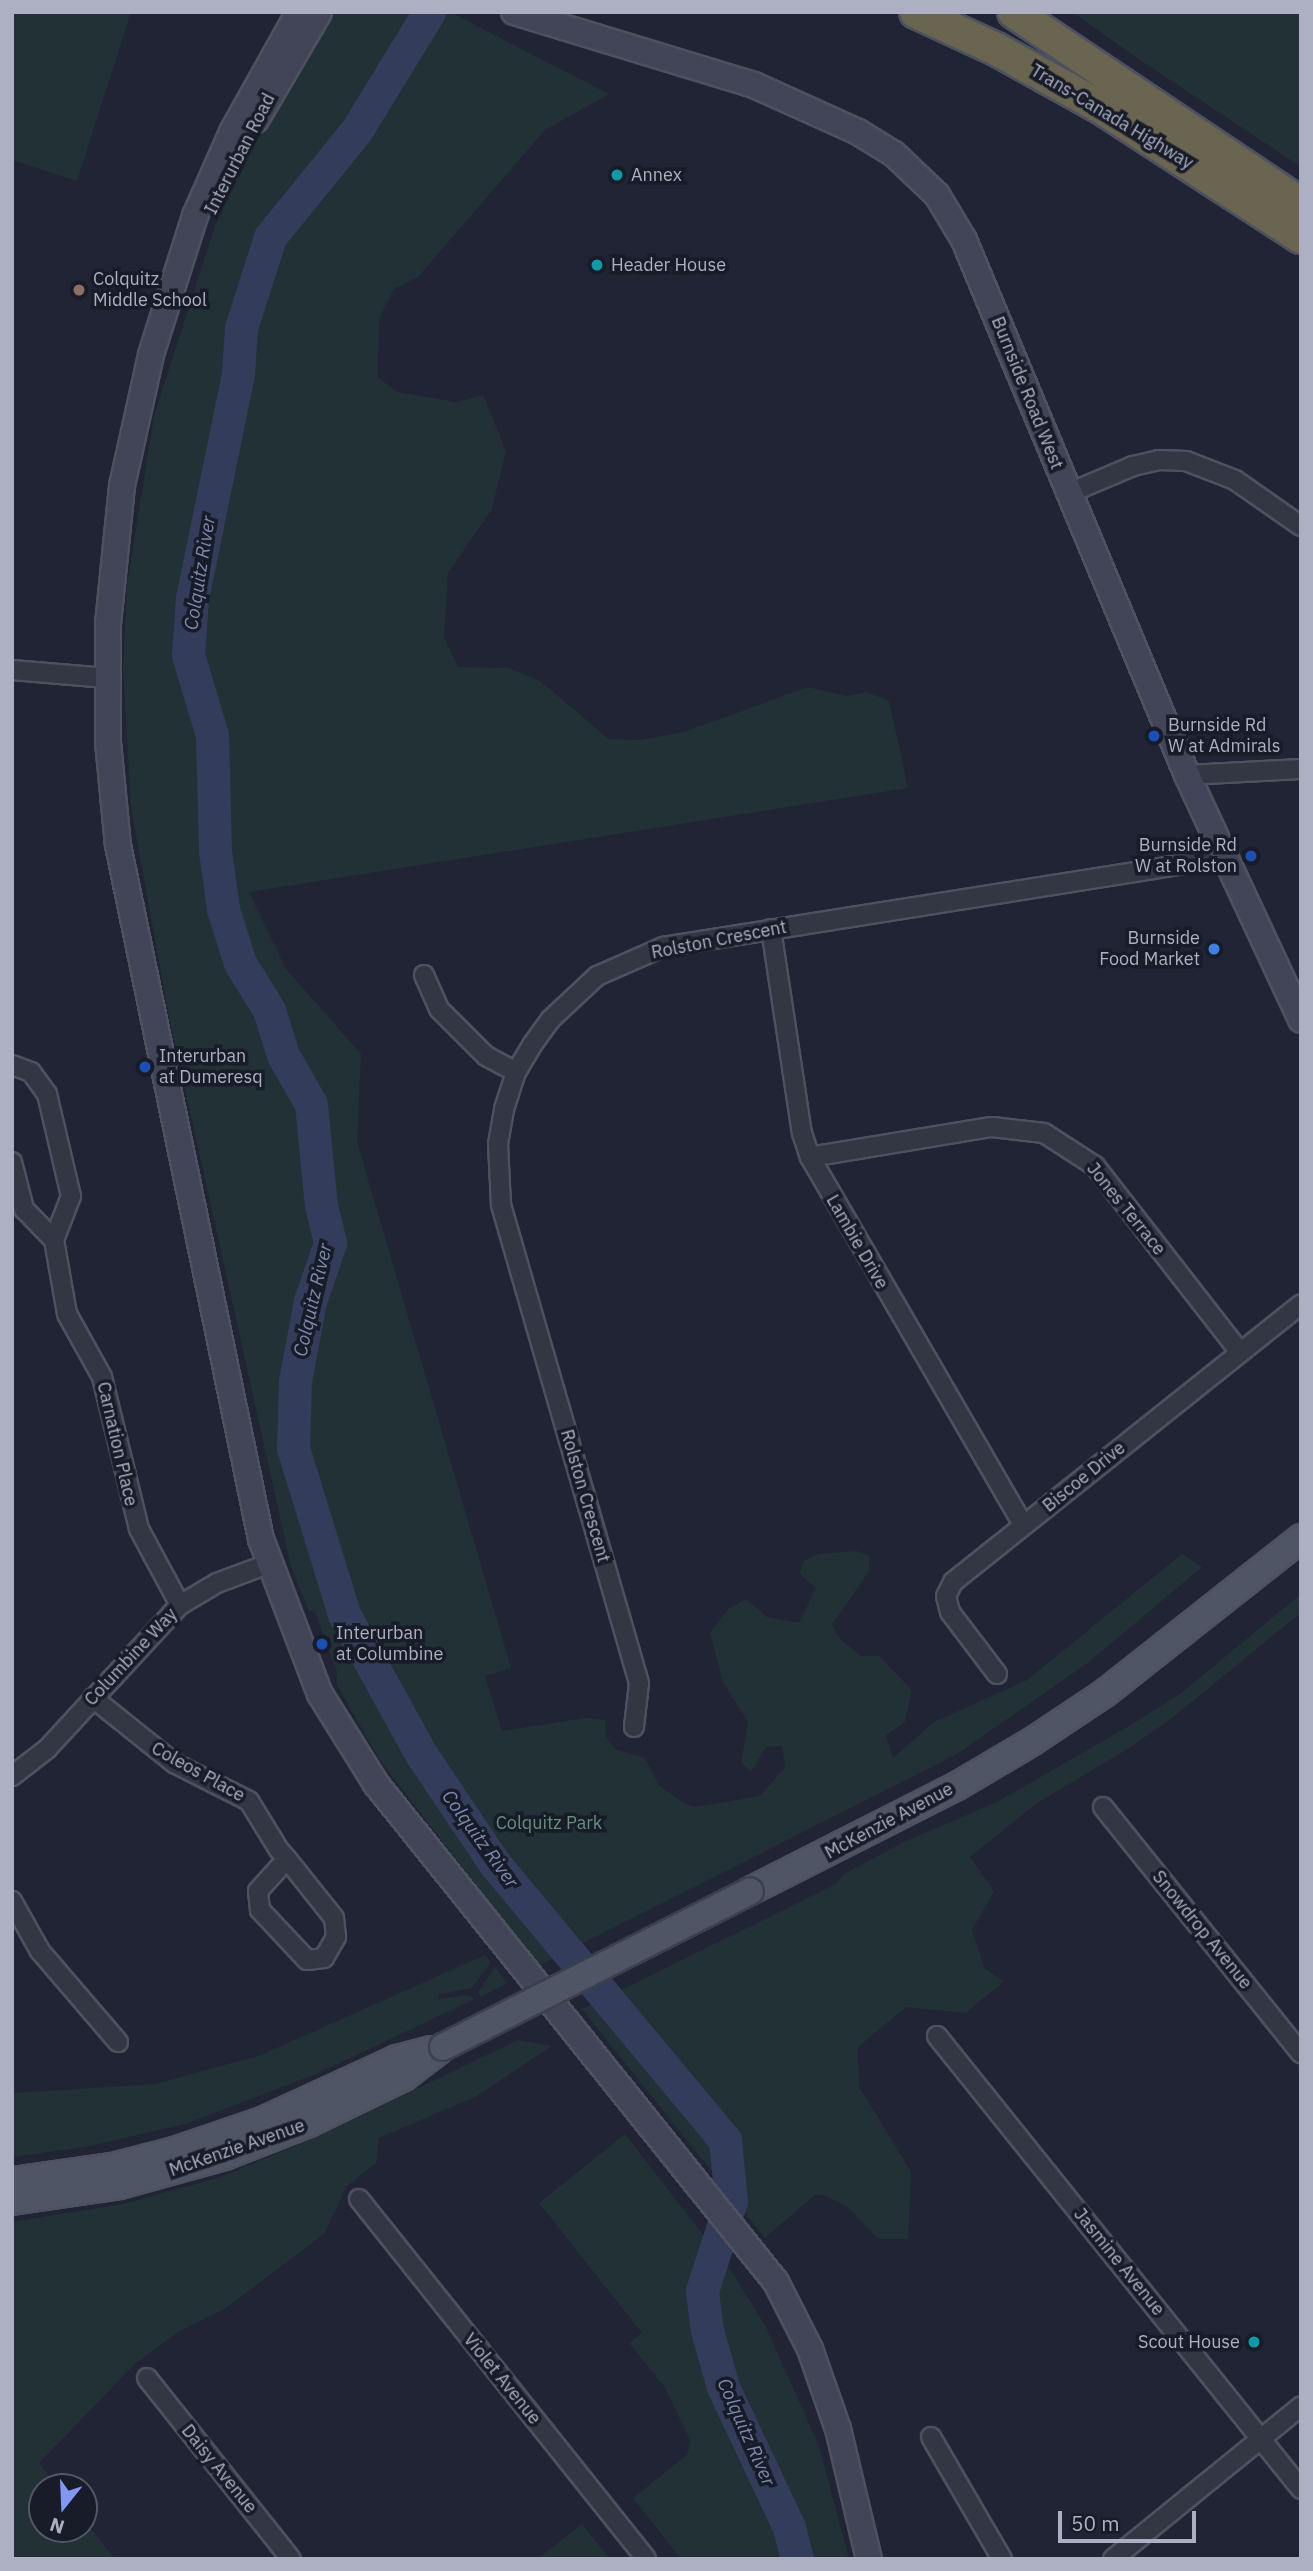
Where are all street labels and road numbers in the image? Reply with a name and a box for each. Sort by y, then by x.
street label: Trans-Canada Highway [1027,60,1197,174]
street label: Interurban Road [200,90,280,218]
street label: Burnside Road West [986,313,1068,473]
street label: Rolston Crescent [650,916,788,964]
street label: Jones Terrace [1082,1158,1170,1260]
street label: Lambie Drive [821,1191,893,1293]
street label: Carnation Place [92,1380,142,1508]
street label: Rolston Crescent [556,1427,614,1565]
street label: Biscoe Drive [1038,1437,1130,1517]
street label: Columbine Way [80,1604,182,1710]
street label: Coleos Place [148,1737,248,1807]
street label: McKenzie Avenue [821,1778,957,1864]
street label: Snowdrop Avenue [1148,1866,1256,1994]
street label: McKenzie Avenue [166,2115,308,2181]
street label: Jasmine Avenue [1069,2204,1169,2320]
street label: Violet Avenue [459,2329,545,2429]
street label: Daisy Avenue [177,2420,261,2518]

